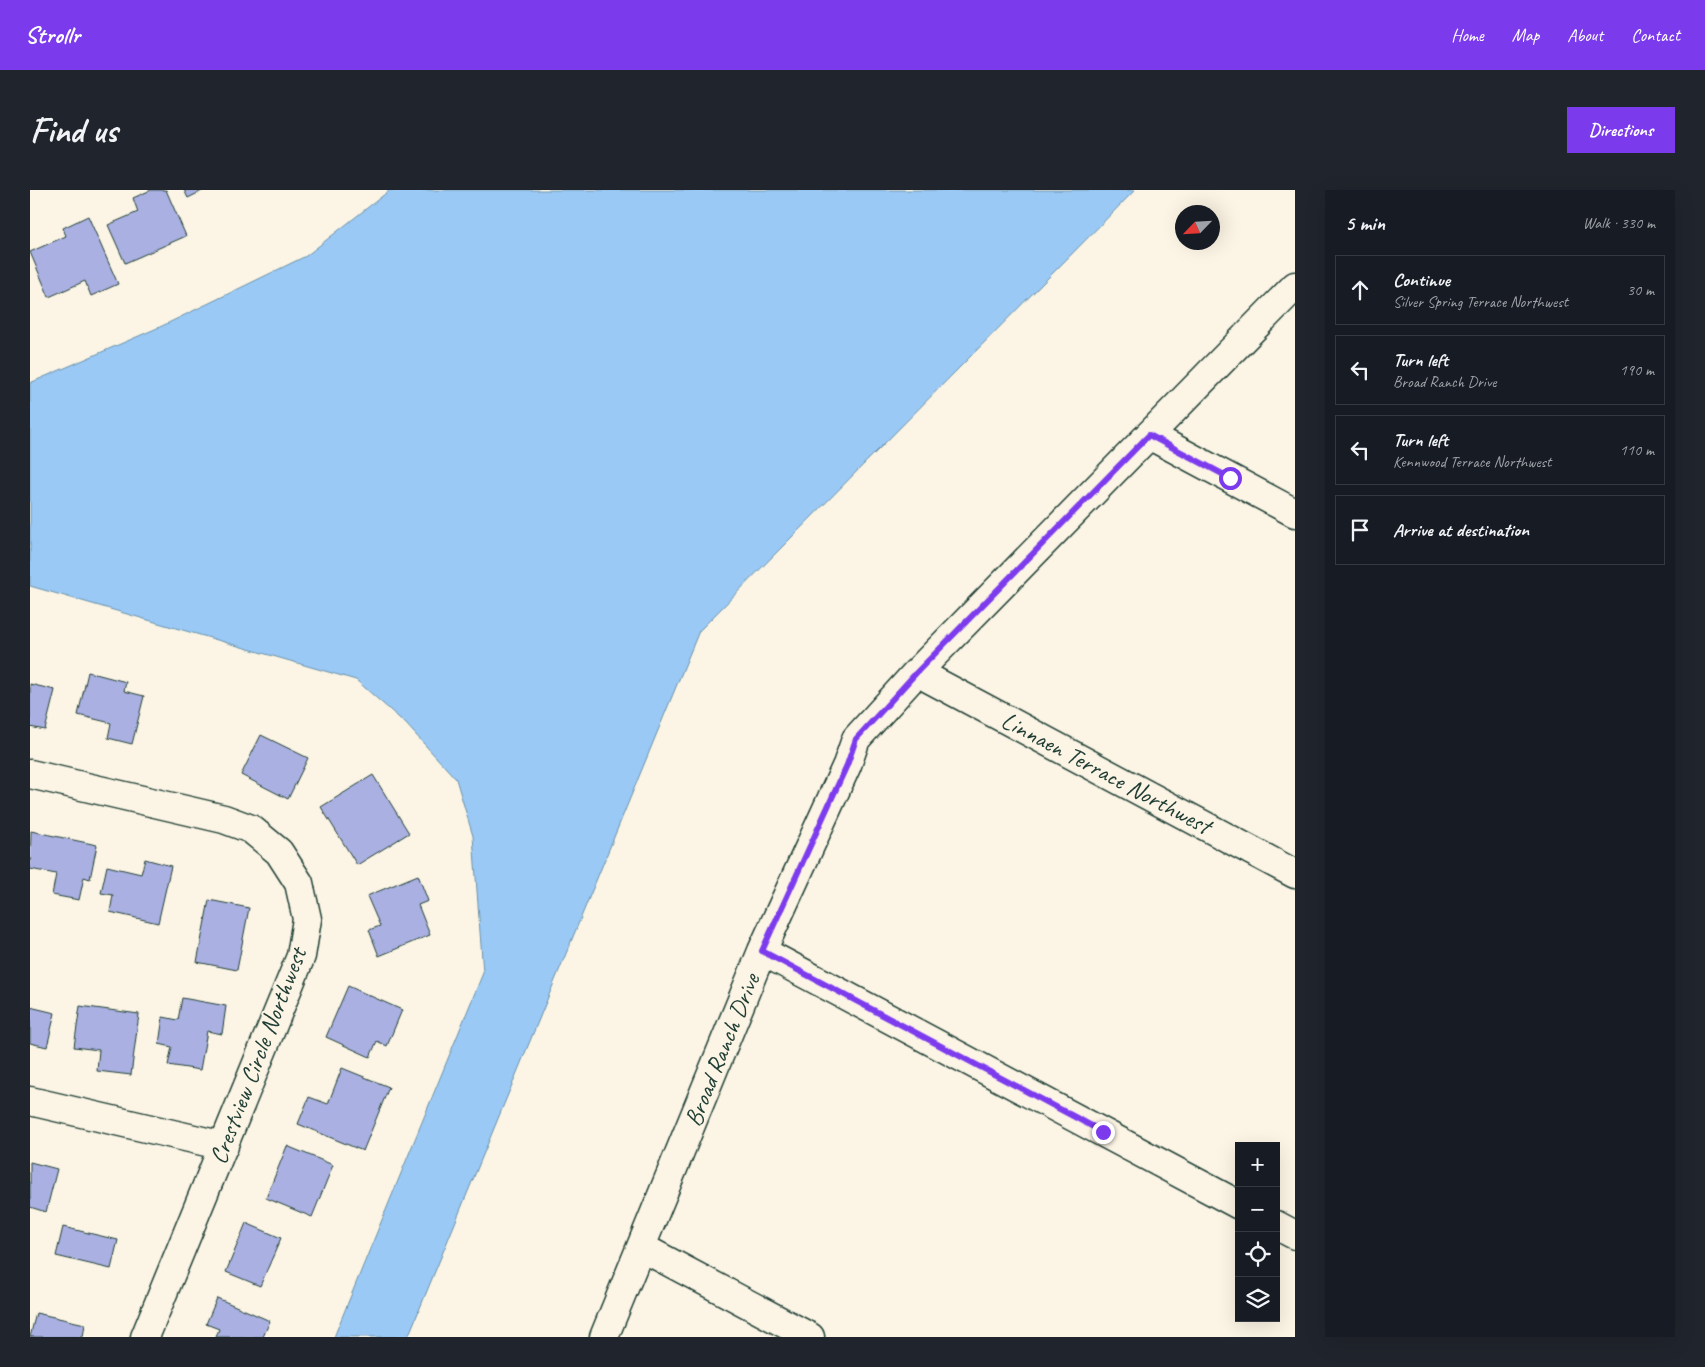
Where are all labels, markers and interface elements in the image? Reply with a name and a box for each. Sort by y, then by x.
text: Strollr [25,20,80,50]
text: Home [1451,24,1484,46]
text: Map [1512,24,1539,46]
text: About [1567,24,1603,46]
text: Contact [1631,24,1680,46]
button: Directions [1567,107,1675,153]
text: Find us [30,108,117,153]
north arrow [1175,205,1220,250]
text: 5 min [1345,210,1385,236]
text: Walk · 330 m [1583,213,1655,233]
text: Continue [1393,268,1450,292]
icon: ahead [1346,276,1374,304]
text: 30 m [1627,280,1654,300]
text: Silver Spring Terrace Northwest [1393,292,1568,312]
text: Turn left [1393,348,1448,372]
icon: left [1346,356,1374,384]
text: 190 m [1620,360,1654,380]
text: Broad Ranch Drive [1393,372,1497,392]
text: Turn left [1393,428,1448,452]
icon: left [1346,436,1374,464]
text: 110 m [1620,440,1654,460]
text: Kennwood Terrace Northwest [1393,452,1551,472]
route start [1219,467,1242,490]
icon: arrive [1346,516,1374,544]
text: Arrive at destination [1393,518,1529,542]
street label: Linnaen Terrace Northwest [996,704,1220,843]
street label: Crestview Circle Northwest [202,941,315,1169]
street label: Broad Ranch Drive [677,967,768,1131]
route end [1092,1121,1115,1144]
map controls [1235,1142,1280,1322]
button: + [1235,1142,1280,1187]
button: − [1235,1187,1280,1232]
button: locate [1235,1232,1280,1277]
button: layers [1235,1277,1280,1322]

